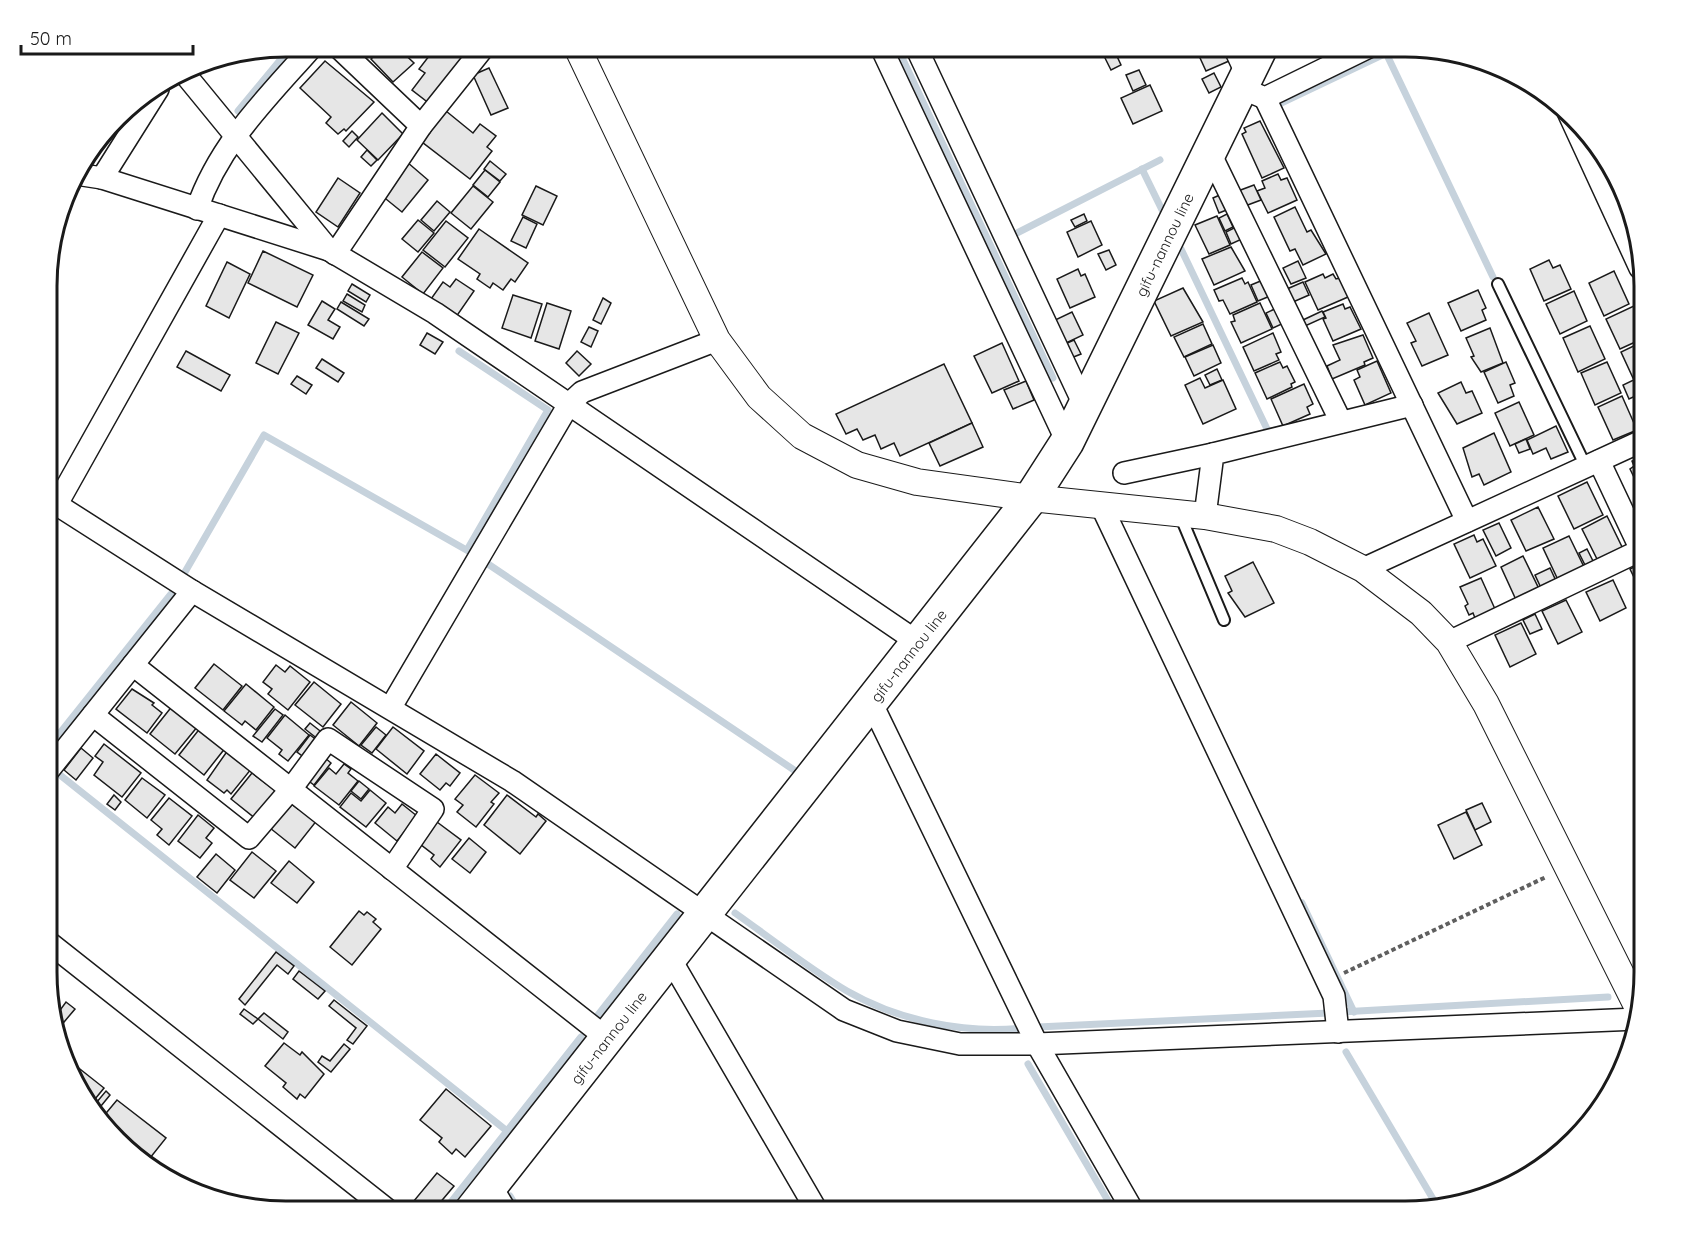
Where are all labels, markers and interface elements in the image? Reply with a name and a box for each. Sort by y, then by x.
scale bar [21,18,194,56]
text: 50 m [30,27,72,50]
street label: gifu-nannou line [1131,190,1198,300]
street label: gifu-nannou line [866,605,951,706]
street label: gifu-nannou line [566,987,651,1088]

